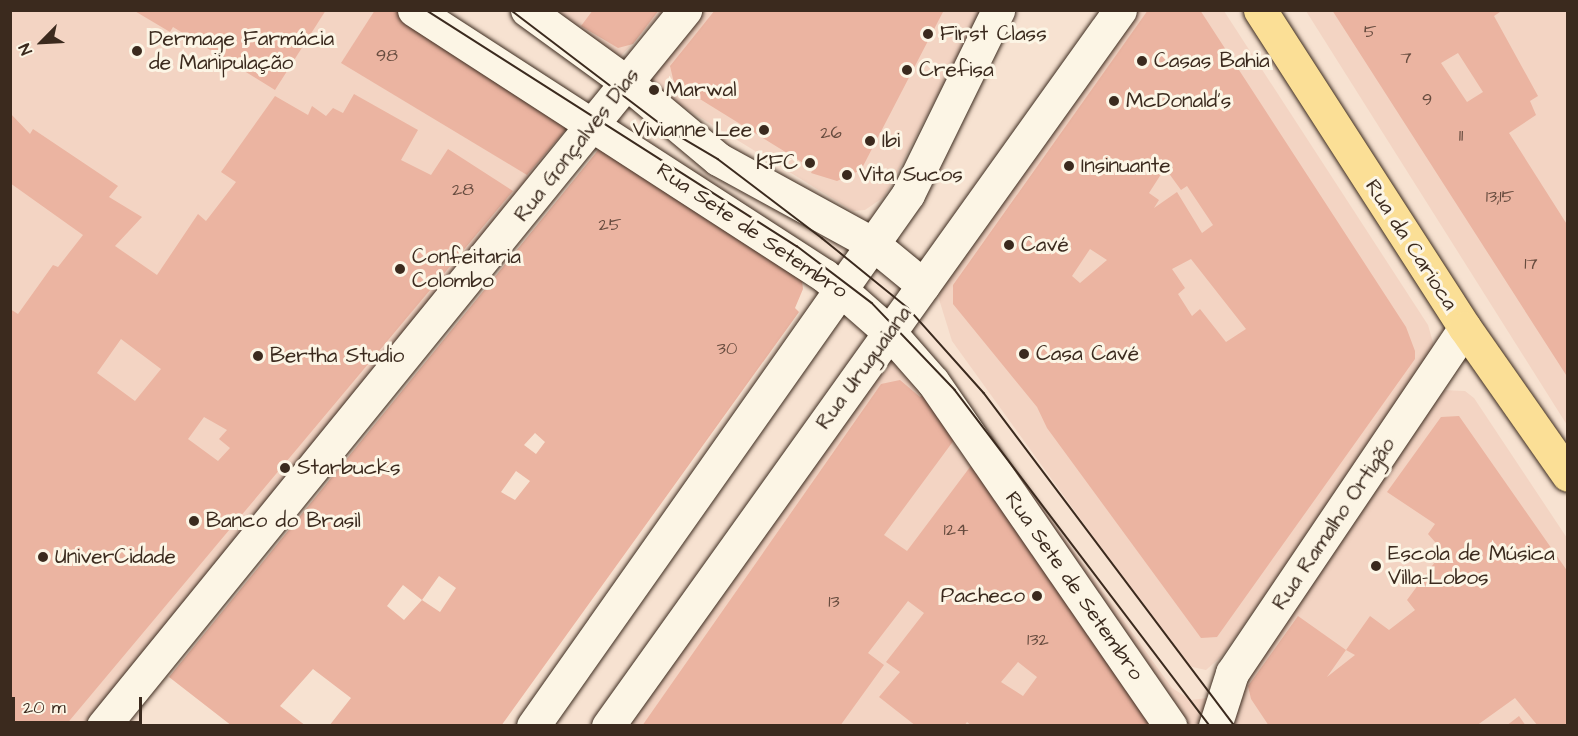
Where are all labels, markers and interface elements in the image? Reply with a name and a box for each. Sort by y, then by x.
north arrow [12,12,72,72]
place label: First Class [940,21,1047,47]
house number: 5 [1364,21,1376,43]
place label: Dermage Farmácia de Manipulação [149,26,334,76]
marker: First Class [921,27,935,41]
text: N [13,40,38,58]
marker: Dermage Farmácia de Manipulação [130,44,144,58]
house number: 98 [376,45,398,67]
house number: 7 [1400,47,1412,69]
place label: Casas Bahia [1154,48,1270,74]
marker: Casas Bahia [1135,54,1149,68]
place label: Crefisa [919,57,994,83]
street label: Rua Gonçalves Dias [509,63,645,227]
marker: Crefisa [900,63,914,77]
place label: Marwal [666,77,737,103]
marker: Marwal [647,83,661,97]
place label: McDonald's [1126,88,1231,114]
house number: 9 [1422,89,1432,111]
marker: McDonald's [1107,94,1121,108]
place label: Vivianne Lee [633,117,752,143]
house number: 26 [820,122,842,144]
marker: Vivianne Lee [757,123,771,137]
house number: 11 [1459,125,1463,147]
place label: Ibi [882,128,900,154]
marker: Ibi [863,134,877,148]
place label: KFC [756,150,798,176]
place label: Insinuante [1081,153,1171,179]
marker: KFC [803,156,817,170]
street label: Rua Sete de Setembro [652,158,852,304]
marker: Insinuante [1062,159,1076,173]
place label: Vita Sucos [859,162,963,188]
marker: Vita Sucos [840,168,854,182]
street label: Rua da Carioca [1359,175,1463,315]
house number: 28 [452,179,474,201]
house number: 13;15 [1486,186,1514,208]
house number: 25 [598,214,622,236]
place label: Cavé [1021,232,1069,258]
marker: Cavé [1002,238,1016,252]
place label: Confeitaria Colombo [412,244,521,294]
house number: 17 [1524,253,1538,275]
marker: Confeitaria Colombo [393,262,407,276]
street label: Rua Uruguaiana [811,302,917,434]
house number: 30 [717,338,737,360]
place label: Casa Cavé [1036,341,1139,367]
place label: Bertha Studio [270,343,404,369]
marker: Casa Cavé [1017,347,1031,361]
marker: Bertha Studio [251,349,265,363]
street label: Rua Ramalho Ortigão [1267,433,1401,615]
place label: Starbucks [297,455,400,481]
marker: Starbucks [278,461,292,475]
street label: Rua Sete de Setembro [999,487,1149,685]
place label: Banco do Brasil [206,508,361,534]
marker: Banco do Brasil [187,514,201,528]
house number: 124 [944,519,968,541]
place label: Escola de Música Villa-Lobos [1388,541,1555,591]
place label: UniverCidade [55,544,176,570]
marker: UniverCidade [36,550,50,564]
marker: Escola de Música Villa-Lobos [1369,559,1383,573]
place label: Pacheco [941,583,1025,609]
marker: Pacheco [1030,589,1044,603]
house number: 13 [828,591,840,613]
house number: 132 [1027,629,1049,651]
scale bar [15,685,146,723]
text: 20 m [23,695,66,720]

